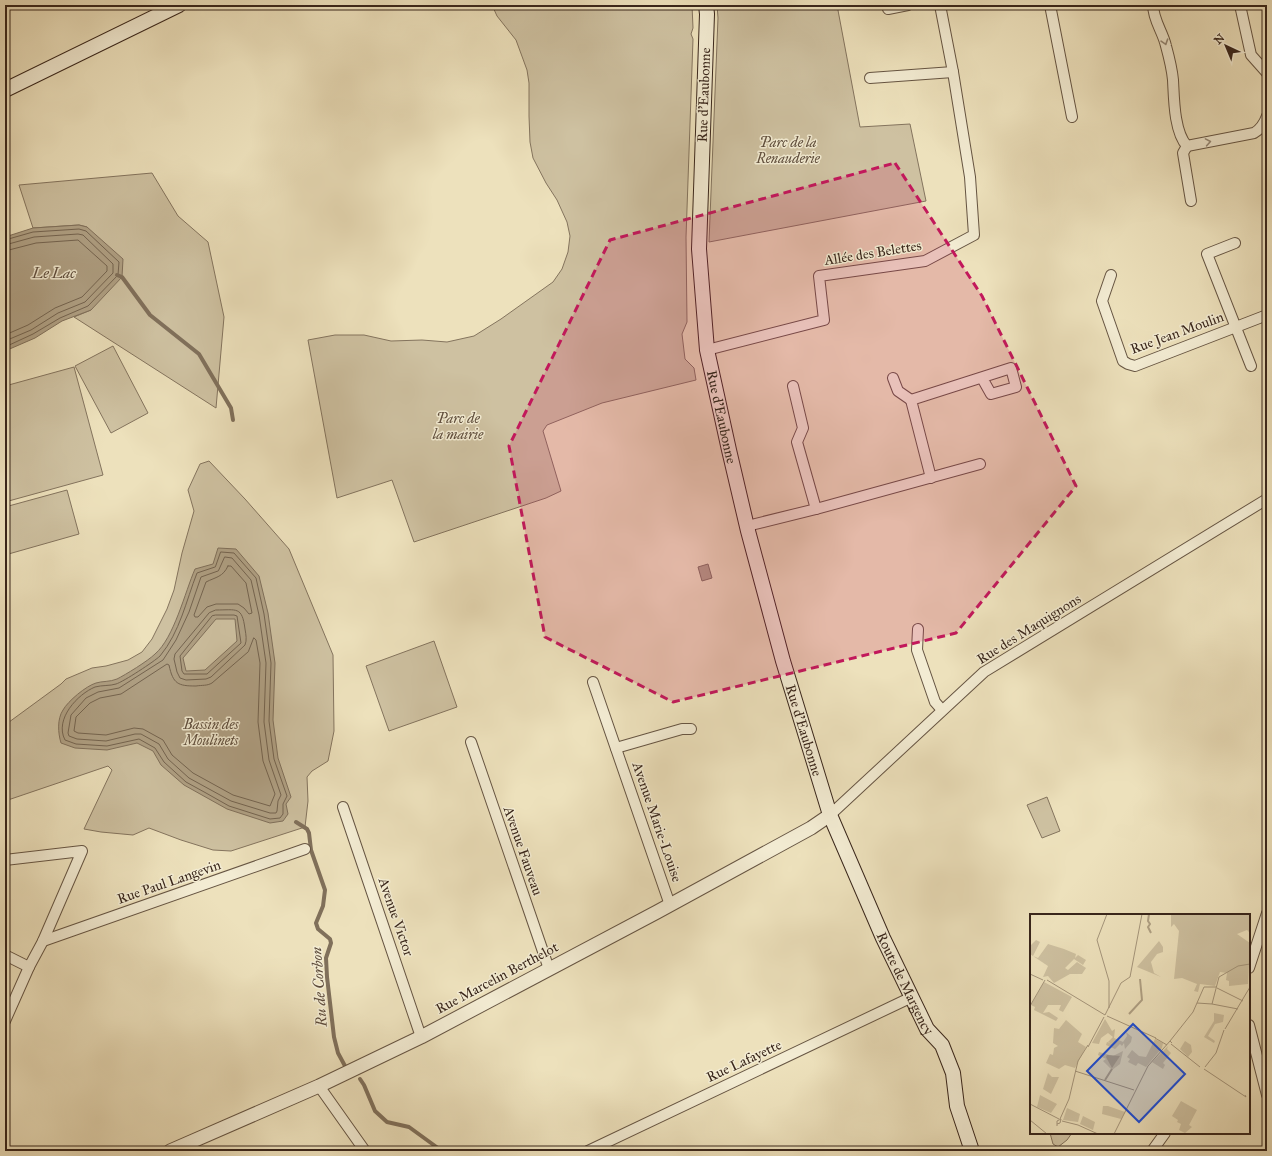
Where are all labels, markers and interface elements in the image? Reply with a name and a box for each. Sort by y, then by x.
north arrow [1206,26,1246,66]
text: N [1212,31,1228,47]
one-way arrow [1160,38,1169,45]
street label: Rue d'Eaubonne [694,47,714,143]
park label: Parc de la Renauderie [755,134,821,167]
one-way arrow [1205,138,1211,147]
street label: Allée des Belettes [822,237,923,269]
water label: Le Lac [31,264,76,282]
street label: Rue Jean Moulin [1128,308,1227,359]
street label: Rue d'Eaubonne [703,369,740,465]
park label: Parc de la mairie [432,410,484,443]
street label: Rue des Maquignons [974,590,1085,669]
street label: Rue d'Eaubonne [782,682,826,778]
park label: Bassin des Moulinets [182,716,240,749]
street label: Avenue Marie-Louise [628,759,686,884]
street label: Avenue Fauveau [500,803,546,898]
street label: Rue Paul Langevin [115,856,223,908]
street label: Avenue Victor [374,875,418,959]
inset map [1030,914,1250,1134]
street label: Route de Margency [873,929,937,1039]
street label: Rue Marcelin Berthelot [433,938,561,1017]
water label: Ru de Corbon [307,946,331,1028]
street label: Rue Lafayette [704,1036,784,1086]

